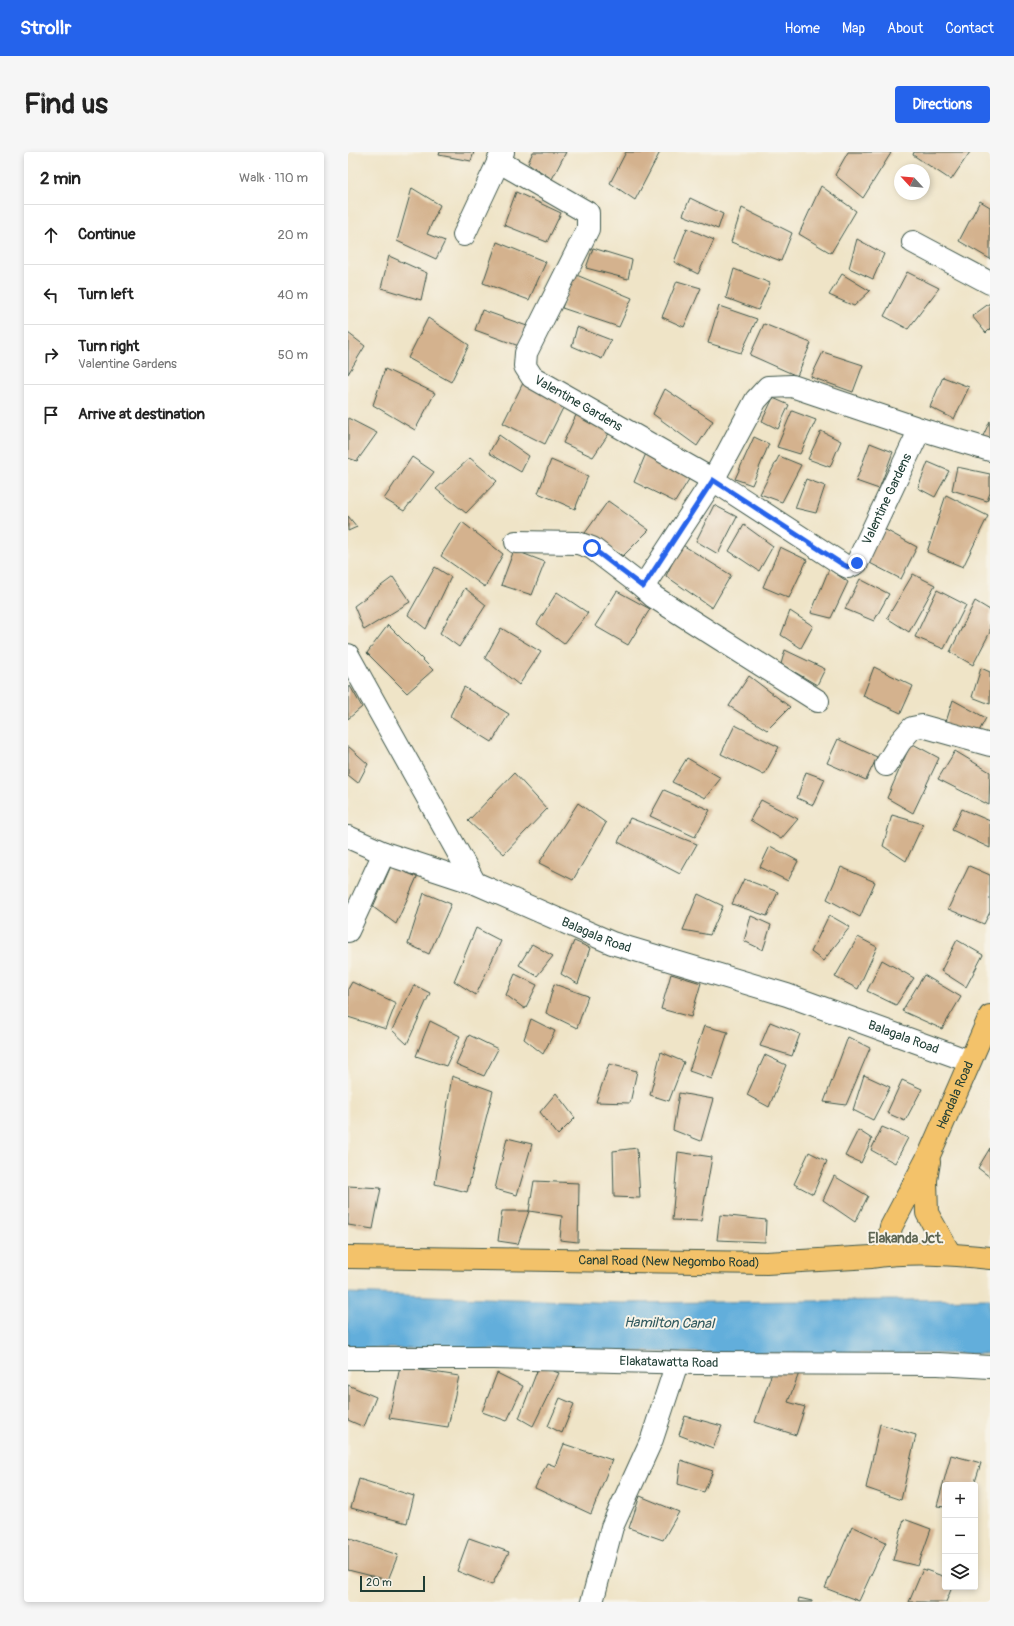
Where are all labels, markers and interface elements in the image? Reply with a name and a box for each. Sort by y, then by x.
text: Strollr [20,16,71,40]
text: Home [785,20,820,37]
text: Map [842,20,865,37]
text: About [887,20,923,37]
text: Contact [945,20,994,37]
button: Directions [895,86,990,123]
text: Find us [24,87,108,122]
north arrow [894,164,930,200]
text: 2 min [40,168,81,189]
text: Walk · 110 m [239,170,308,186]
icon: ahead [40,224,62,246]
text: Continue [78,225,136,244]
text: 20 m [277,227,308,243]
icon: left [40,284,62,306]
text: Turn left [78,285,134,304]
text: 40 m [277,287,308,303]
text: Turn right [78,337,139,356]
icon: right [40,344,62,366]
text: 50 m [278,347,308,363]
text: Valentine Gardens [78,356,177,372]
street label: Valentine Gardens [531,372,626,435]
icon: arrive [40,404,62,426]
text: Arrive at destination [78,405,205,424]
street label: Valentine Gardens [859,451,915,547]
route start [583,539,601,557]
route end [848,554,866,572]
street label: Balagala Road [559,914,633,956]
street label: Balagala Road [866,1017,941,1057]
street label: Hendala Road [933,1059,977,1132]
district label: Elakanda Jct. [868,1230,944,1247]
street label: Canal Road (New Negombo Road) [578,1252,760,1271]
water label: Hamilton Canal [624,1314,716,1332]
street label: Elakatawatta Road [619,1353,718,1371]
map controls [942,1482,978,1590]
button: + [942,1482,978,1518]
button: − [942,1518,978,1554]
button: layers [942,1554,978,1590]
scale bar [360,1574,425,1593]
text: 20 m [366,1576,392,1589]

